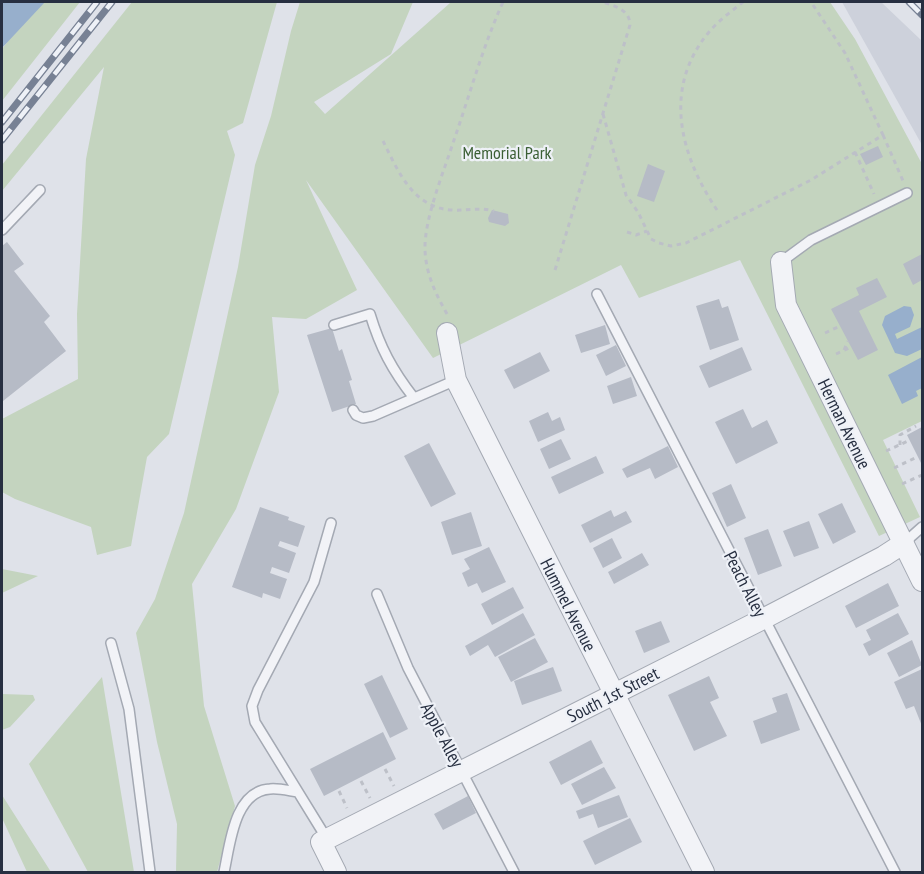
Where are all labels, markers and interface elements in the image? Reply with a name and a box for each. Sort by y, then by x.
park label: Memorial Park [462,141,552,164]
street label: Herman Avenue [813,375,876,473]
street label: Peach Alley [719,547,772,621]
street label: Hummel Avenue [535,554,602,655]
street label: South 1st Street [563,662,663,728]
street label: Apple Alley [416,698,469,771]

